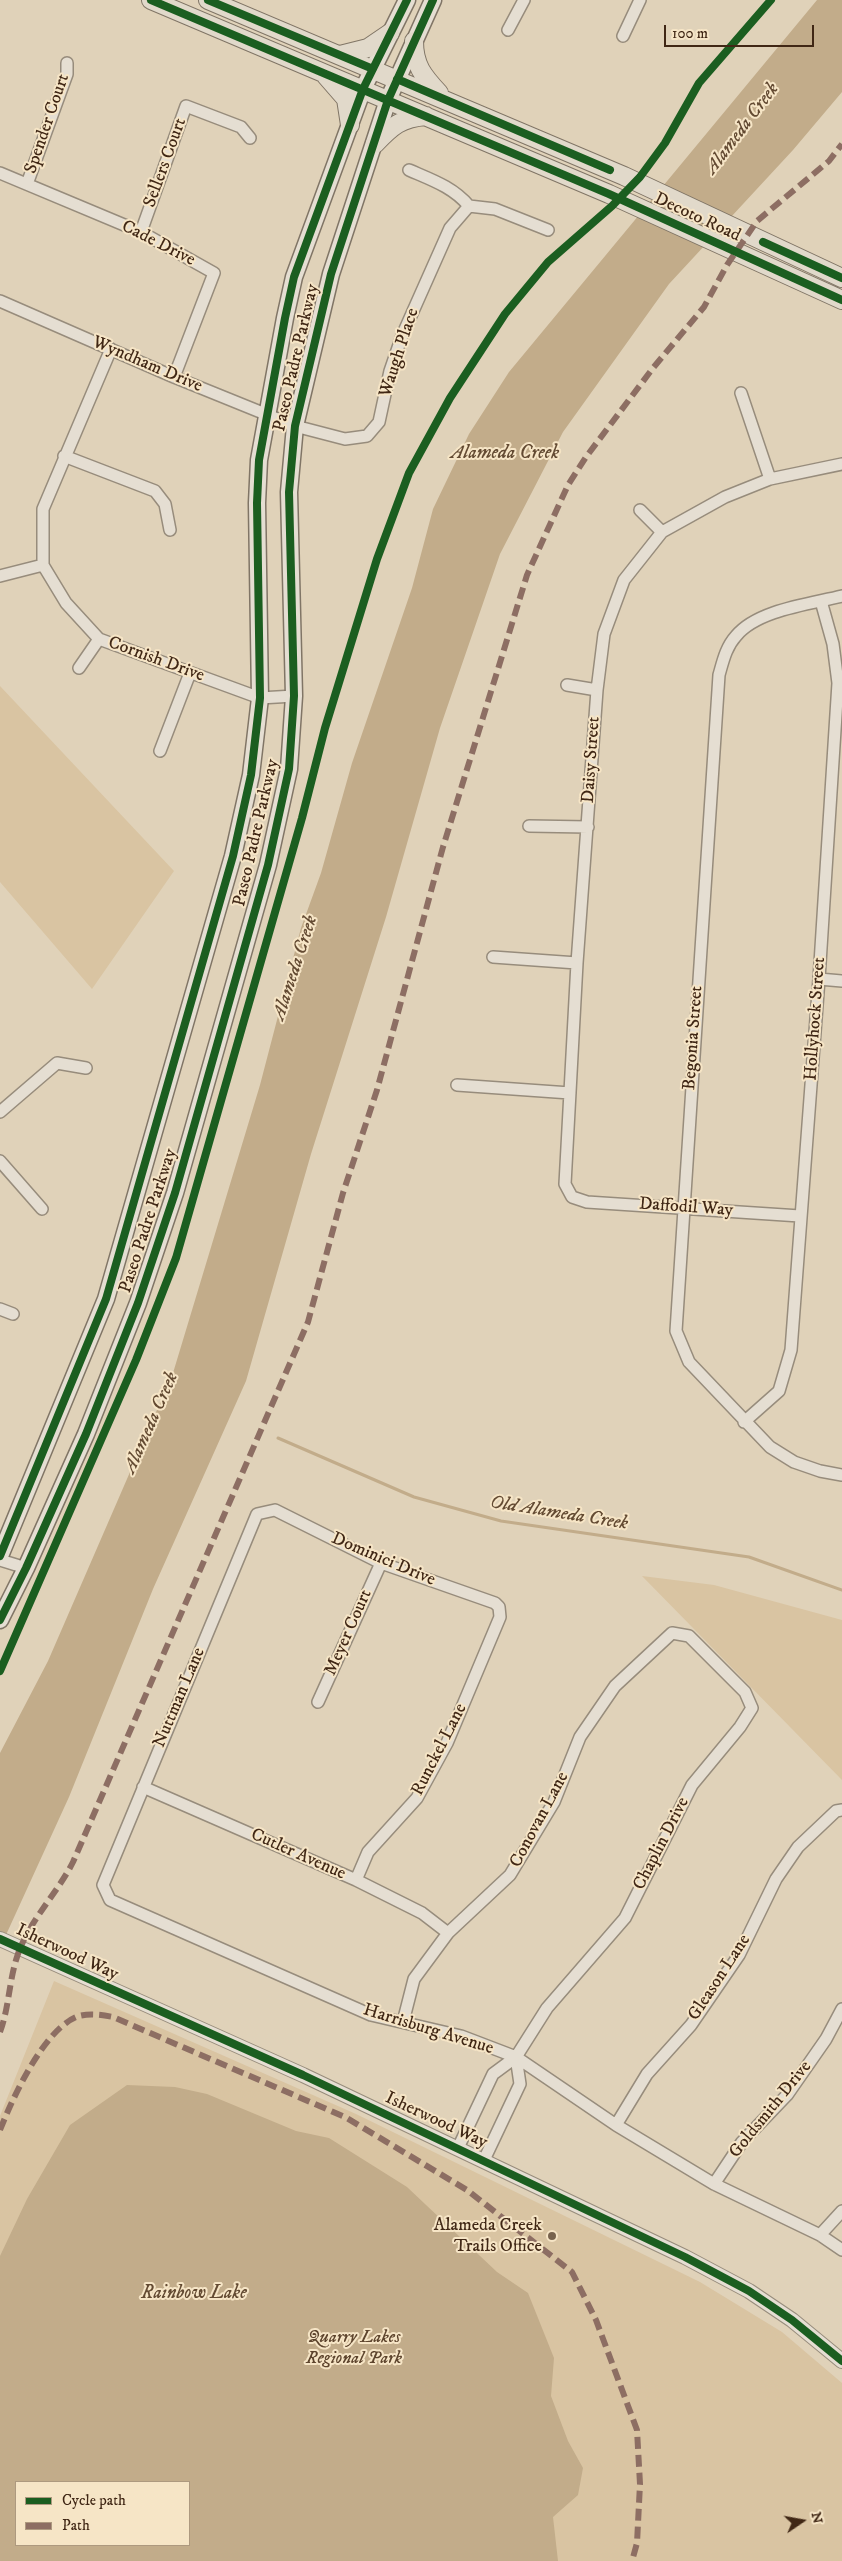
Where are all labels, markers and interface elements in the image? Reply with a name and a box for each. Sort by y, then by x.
scale bar [667,15,817,47]
text: 100 m [672,24,708,43]
street label: Spender Court [21,71,75,177]
water label: Alameda Creek [701,79,785,179]
street label: Sellers Court [140,115,192,211]
street label: Decoto Road [650,189,744,247]
street label: Cade Drive [117,216,199,272]
street label: Paseo Padre Parkway [270,282,324,434]
street label: Waugh Place [375,306,425,400]
street label: Wyndham Drive [89,332,205,398]
water label: Alameda Creek [451,443,559,465]
street label: Cornish Drive [105,633,207,687]
street label: Daisy Street [578,716,606,804]
street label: Paseo Padre Parkway [230,757,284,909]
water label: Alameda Creek [268,913,324,1023]
street label: Hollyhock Street [801,957,831,1081]
street label: Begonia Street [680,985,708,1091]
street label: Paseo Padre Parkway [115,1146,183,1296]
street label: Daffodil Way [638,1194,734,1222]
water label: Alameda Creek [120,1369,184,1477]
water label: Old Alameda Creek [488,1492,630,1536]
street label: Dominici Drive [328,1528,438,1592]
street label: Meyer Court [320,1587,378,1679]
street label: Nuttman Lane [149,1645,211,1751]
street label: Runckel Lane [408,1700,472,1800]
street label: Conovan Lane [506,1769,574,1871]
street label: Chaplin Drive [629,1794,695,1894]
street label: Cutler Avenue [247,1824,349,1886]
street label: Isherwood Way [12,1920,122,1986]
street label: Gleason Lane [684,1931,756,2025]
street label: Harrisburg Avenue [360,2000,496,2060]
street label: Goldsmith Drive [725,2057,817,2163]
street label: Isherwood Way [381,2088,491,2154]
place label: Alameda Creek Trails Office [434,2215,542,2258]
marker: Alameda Creek Trails Office [546,2230,558,2242]
water label: Rainbow Lake [141,2283,247,2305]
park label: Quarry Lakes Regional Park [306,2327,402,2370]
legend [15,2481,190,2546]
text: Cycle path [62,2491,126,2510]
north arrow [777,2496,827,2546]
text: N [807,2510,827,2525]
text: Path [62,2516,90,2535]

